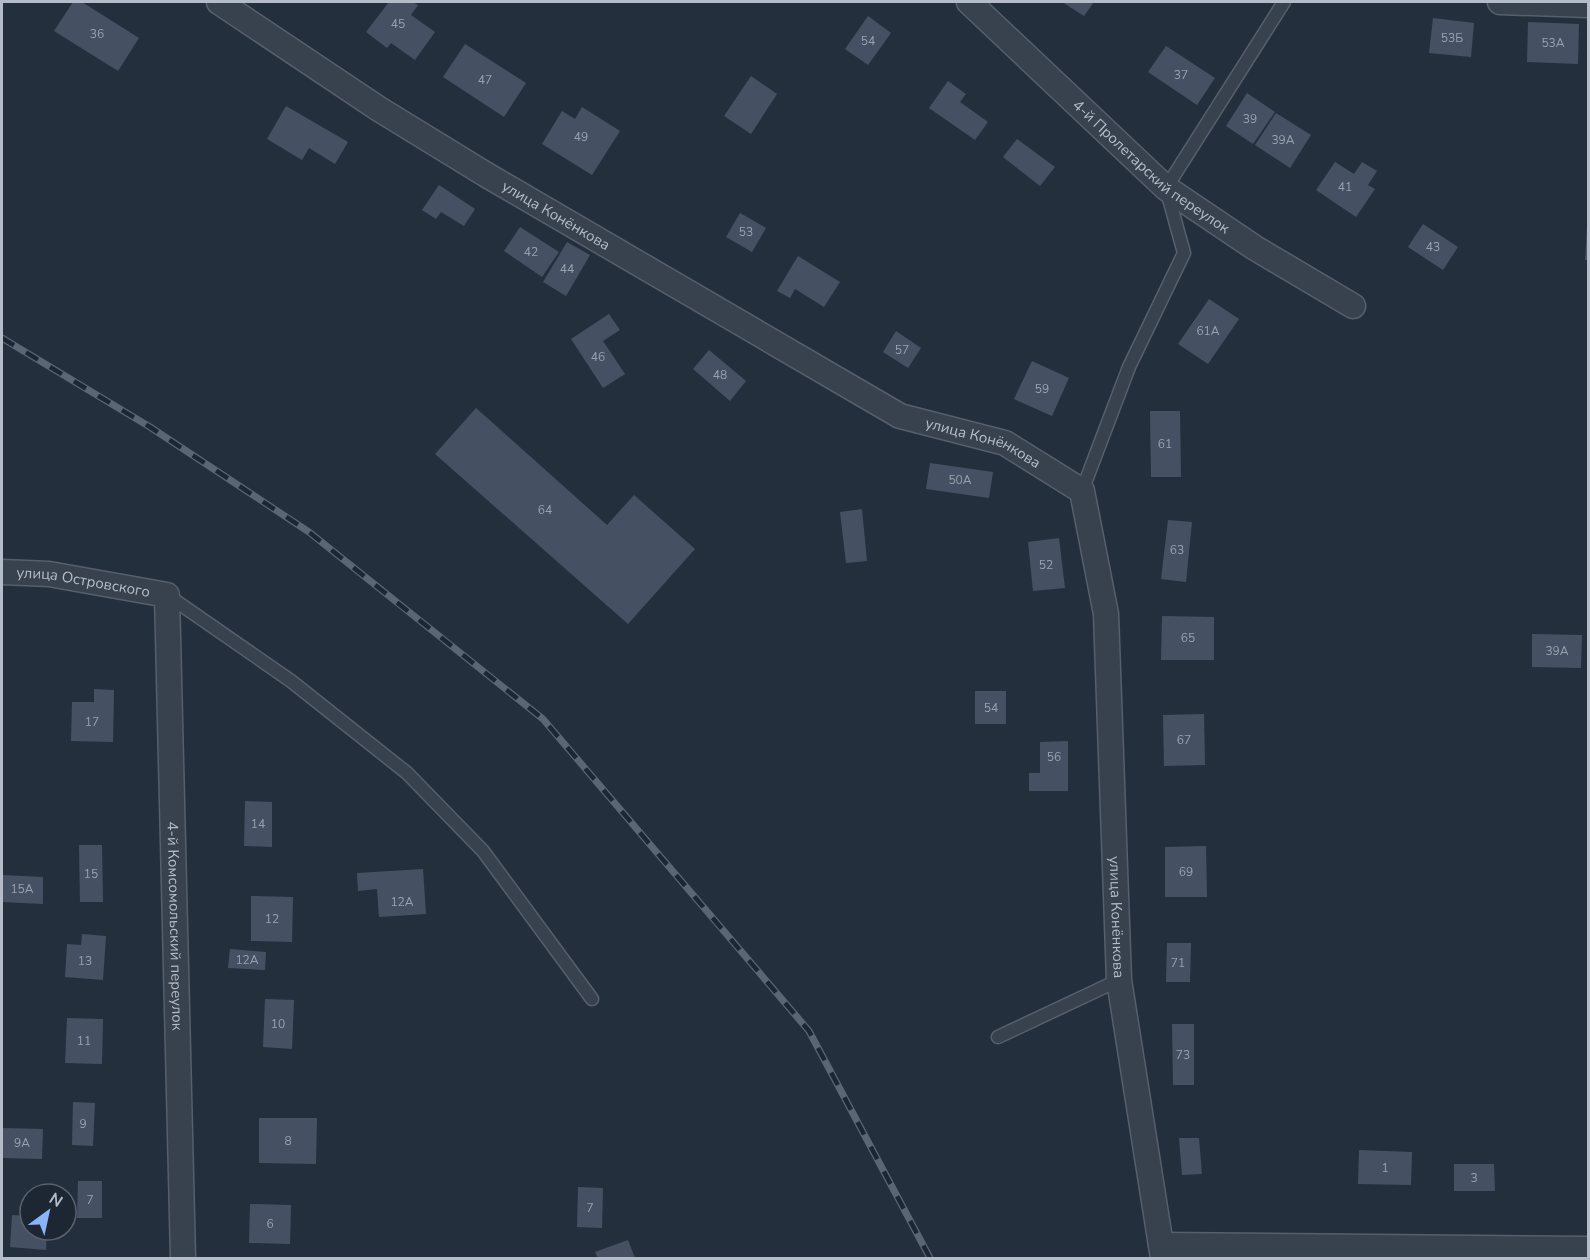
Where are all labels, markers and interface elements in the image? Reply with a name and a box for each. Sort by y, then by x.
house number: 45 [391,16,405,32]
house number: 36 [90,26,104,42]
house number: 53Б [1441,30,1463,46]
house number: 54 [861,33,875,49]
house number: 53А [1541,35,1565,51]
house number: 37 [1174,67,1188,83]
house number: 47 [478,72,492,88]
street label: 4-й Пролетарский переулок [1068,95,1234,238]
house number: 39 [1243,111,1257,127]
house number: 49 [574,129,588,145]
house number: 39А [1271,132,1295,148]
street label: улица Конёнкова [498,176,614,255]
house number: 41 [1338,179,1352,195]
house number: 53 [739,224,753,240]
house number: 43 [1426,239,1440,255]
house number: 42 [524,244,538,260]
house number: 44 [560,261,574,277]
house number: 61А [1196,323,1220,339]
house number: 57 [895,342,909,358]
house number: 46 [591,349,605,365]
house number: 48 [713,367,727,383]
house number: 59 [1035,381,1049,397]
street label: улица Конёнкова [923,413,1045,473]
house number: 61 [1158,436,1172,452]
house number: 50А [948,472,972,488]
house number: 64 [538,502,552,518]
house number: 63 [1170,542,1184,558]
house number: 52 [1039,557,1053,573]
street label: улица Островского [16,563,152,602]
house number: 65 [1181,630,1195,646]
house number: 39А [1545,643,1569,659]
house number: 54 [984,700,998,716]
house number: 17 [85,714,99,730]
house number: 67 [1177,732,1191,748]
house number: 56 [1047,749,1061,765]
house number: 14 [251,816,265,832]
street label: 4-й Комсомольский переулок [162,821,188,1031]
street label: улица Конёнкова [1105,856,1129,979]
house number: 69 [1179,864,1193,880]
house number: 15 [84,866,98,882]
house number: 15А [10,881,34,897]
house number: 12А [390,894,414,910]
house number: 12 [265,911,279,927]
house number: 12А [235,952,259,968]
house number: 13 [78,953,92,969]
house number: 71 [1171,955,1185,971]
house number: 10 [271,1016,285,1032]
house number: 11 [77,1033,91,1049]
house number: 73 [1176,1047,1190,1063]
house number: 9 [79,1116,87,1132]
house number: 8 [284,1133,292,1149]
house number: 9А [14,1135,30,1151]
house number: 1 [1381,1160,1389,1176]
house number: 3 [1470,1170,1478,1186]
north arrow [18,1182,78,1242]
text: N [45,1188,67,1213]
house number: 7 [86,1192,94,1208]
house number: 7 [586,1200,594,1216]
house number: 6 [266,1216,274,1232]

